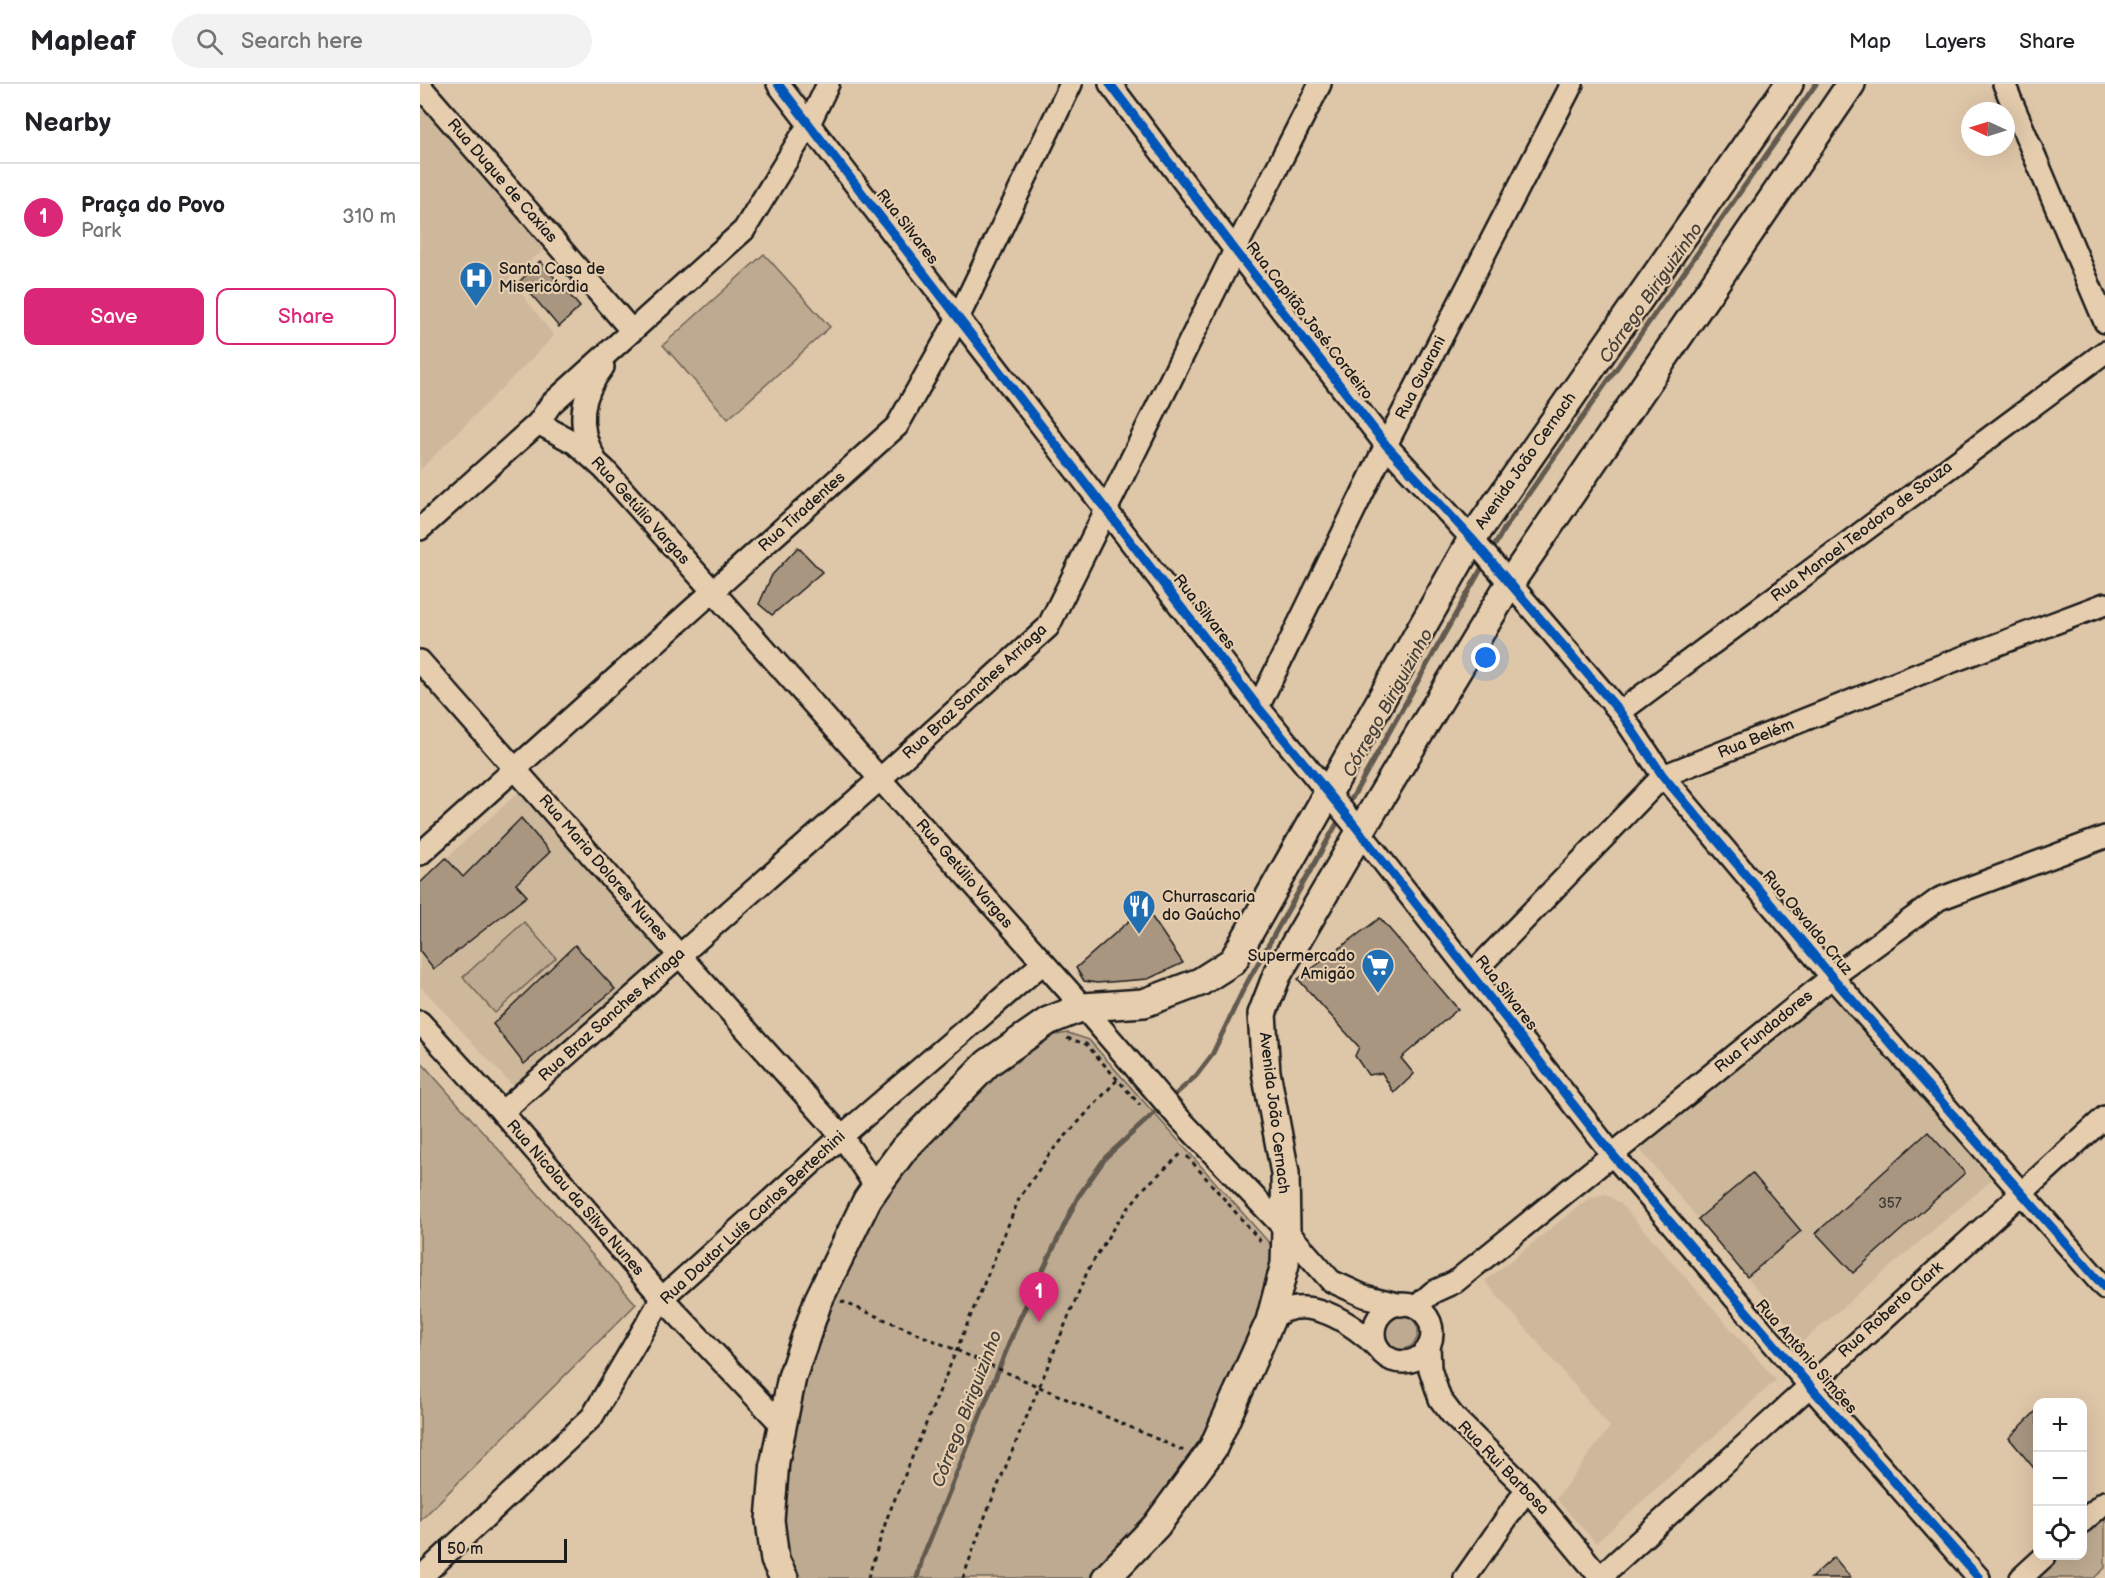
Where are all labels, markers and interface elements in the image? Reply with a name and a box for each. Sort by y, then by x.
search box [172,14,592,68]
text: Mapleaf [30,25,136,58]
icon: search [193,25,226,58]
text: Search here [241,28,363,55]
text: Map [1849,29,1891,54]
text: Layers [1924,29,1986,54]
text: Share [2019,29,2075,54]
north arrow [1961,102,2015,156]
text: Nearby [24,108,111,139]
street label: Rua Duque de Caxias [443,115,561,247]
street label: Rua Silvares [872,186,942,268]
text: Praça do Povo [81,192,225,219]
text: 1 [39,205,48,229]
text: 310 m [342,205,396,229]
text: Park [81,219,121,243]
water label: Córrego Biriguizinho [1595,219,1707,367]
street label: Rua Capitão José Cordeiro [1241,238,1377,404]
hospital icon: Santa Casa de Misericórdia [458,260,494,307]
place label: Santa Casa de Misericórdia [499,260,605,297]
button: Save [24,288,204,345]
button: Share [216,288,396,345]
street label: Rua Guarani [1392,333,1450,423]
street label: Avenida João Cernach [1472,389,1580,533]
street label: Rua Getúlio Vargas [587,453,693,569]
street label: Rua Manoel Teodoro de Souza [1768,458,1956,606]
street label: Rua Tiradentes [755,468,849,556]
street label: Rua Silvares [1169,571,1239,653]
street label: Rua Braz Sanches Arriaga [899,620,1051,764]
water label: Córrego Biriguizinho [1339,625,1437,781]
your location [1471,643,1500,672]
street label: Rua Belém [1715,715,1797,763]
street label: Rua Maria Dolores Nunes [534,791,672,945]
street label: Rua Getúlio Vargas [911,816,1017,933]
street label: Rua Osvaldo Cruz [1758,867,1856,979]
restaurant icon: Churrascaria do Gaúcho [1121,888,1157,935]
place label: Churrascaria do Gaúcho [1162,888,1255,925]
street label: Rua Braz Sanches Arriaga [535,944,689,1086]
place label: Supermercado Amigão [1248,947,1355,984]
supermarket icon: Supermercado Amigão [1360,947,1396,994]
street label: Rua Silvares [1471,952,1541,1034]
street label: Rua Fundadores [1711,987,1817,1077]
street label: Avenida João Cernach [1255,1031,1293,1195]
street label: Rua Nicolau da Silva Nunes [502,1116,648,1280]
street label: Rua Doutor Luís Carlos Bertechini [657,1127,849,1309]
house number: 357 [1878,1195,1902,1212]
street label: Rua Roberto Clark [1835,1258,1947,1362]
pin: 1 [1020,1272,1058,1322]
street label: Rua Antônio Simões [1751,1296,1861,1418]
water label: Córrego Biriguizinho [927,1328,1007,1490]
map controls [2033,1398,2087,1560]
button: + [2033,1398,2087,1452]
street label: Rua Rui Barbosa [1453,1417,1553,1519]
button: − [2033,1452,2087,1506]
button: locate [2033,1506,2087,1560]
scale bar [438,1536,567,1564]
text: 50 m [447,1540,483,1559]

